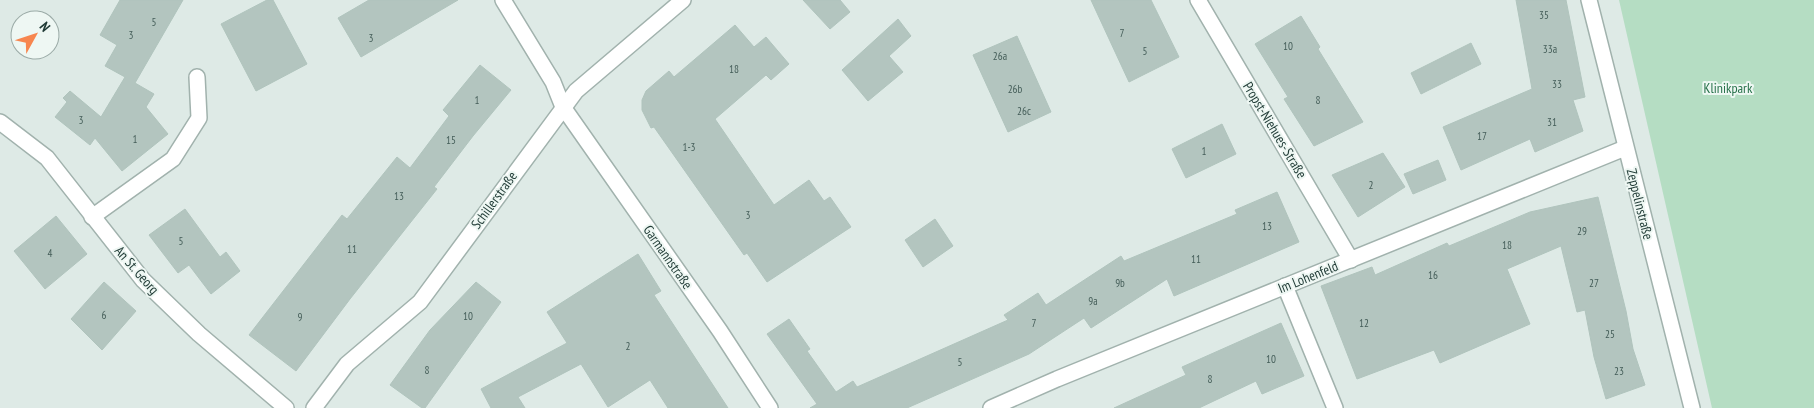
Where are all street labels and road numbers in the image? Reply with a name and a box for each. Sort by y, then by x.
street label: Propst-Niehues-Straße [1239,79,1311,182]
street label: Schillerstraße [467,167,521,232]
street label: Zeppelinstraße [1623,167,1658,242]
street label: Garmannstraße [639,222,697,293]
street label: An St. Georg [111,242,163,298]
street label: Im Lohenfeld [1275,257,1341,297]

